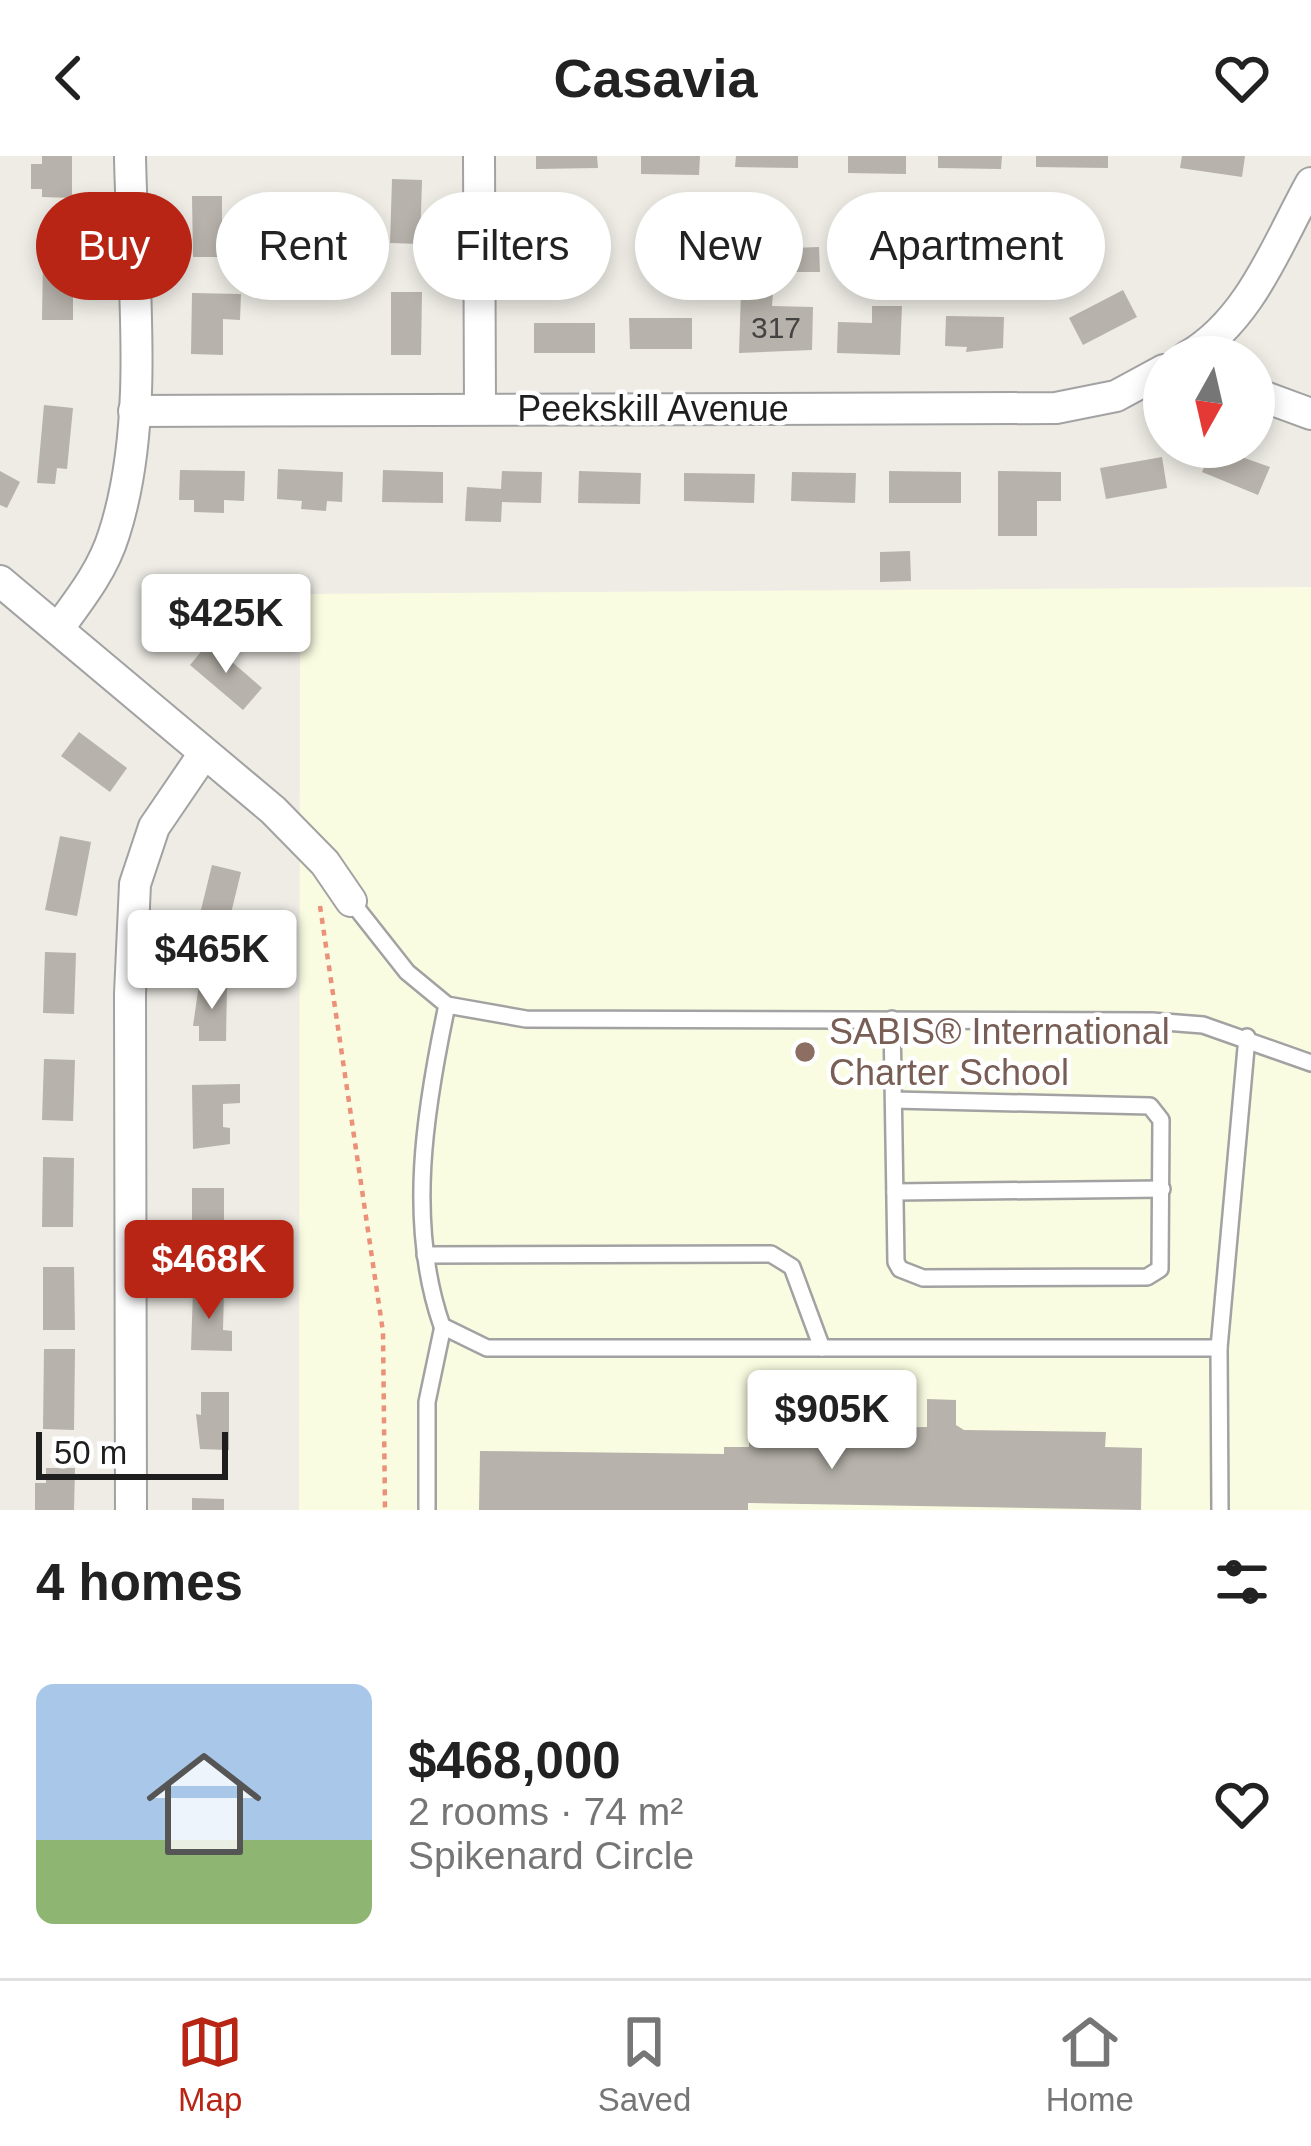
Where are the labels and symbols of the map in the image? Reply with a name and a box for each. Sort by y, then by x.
house number: 317 [751,311,801,344]
north arrow [1143,336,1275,468]
street label: Peekskill Avenue [517,388,789,429]
pin: $425K [142,574,310,676]
pin: $465K [128,910,296,1012]
place label: SABIS® International Charter School [829,1011,1170,1093]
marker: SABIS® International Charter School [792,1039,818,1065]
pin: $468K [125,1220,293,1322]
pin: $905K [748,1370,916,1472]
scale bar [36,1426,228,1479]

